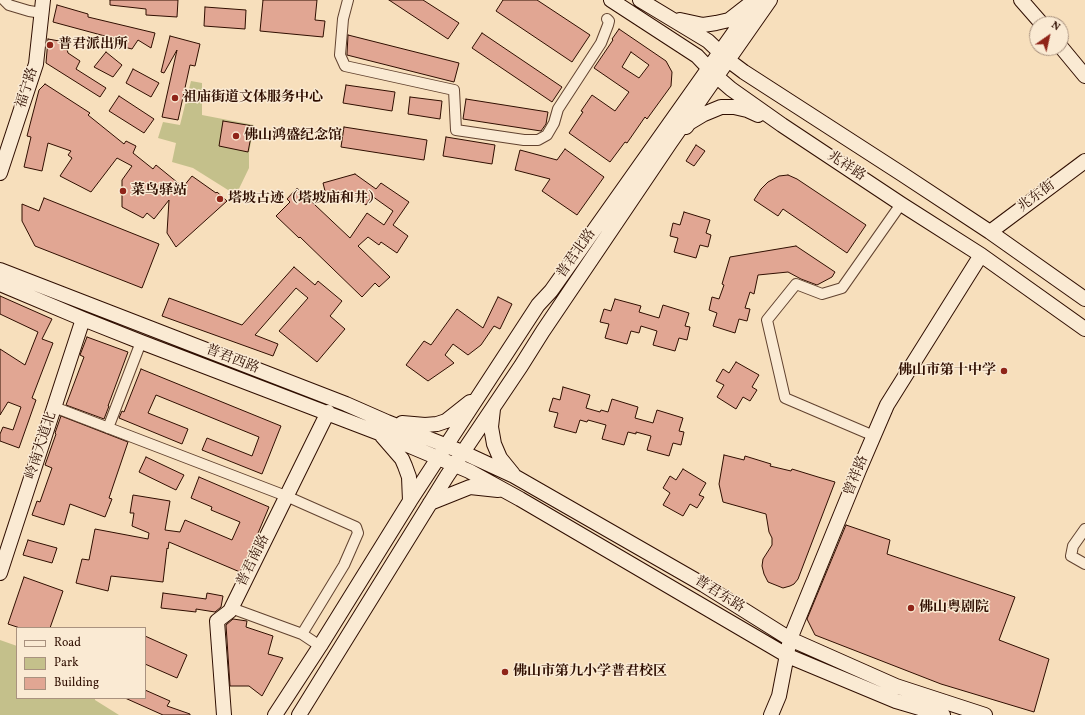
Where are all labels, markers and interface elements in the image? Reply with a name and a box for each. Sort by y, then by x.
north arrow [1029,16,1069,56]
text: N [1048,18,1063,35]
place label: 普君派出所 [58,37,128,53]
marker: 普君派出所 [45,40,55,50]
street label: 福宁路 [14,65,42,111]
place label: 祖庙街道文体服务中心 [183,90,323,106]
marker: 祖庙街道文体服务中心 [170,93,180,103]
place label: 佛山鸿盛纪念馆 [244,128,342,144]
marker: 佛山鸿盛纪念馆 [231,131,241,141]
street label: 兆祥路 [824,149,868,185]
street label: 兆东街 [1015,178,1059,216]
place label: 菜鸟驿站 [131,183,187,199]
marker: 菜鸟驿站 [118,186,128,196]
place label: 塔坡古迹（塔坡庙和井） [228,191,382,207]
marker: 塔坡古迹（塔坡庙和井） [215,194,225,204]
street label: 普君北路 [554,226,600,282]
street label: 普君西路 [203,342,261,378]
place label: 佛山市第十中学 [898,363,996,379]
marker: 佛山市第十中学 [999,366,1009,376]
street label: 岭南大道北 [23,410,61,482]
street label: 曾祥路 [841,453,873,499]
street label: 普君南路 [234,532,274,590]
street label: 普君东路 [691,573,747,617]
place label: 佛山粤剧院 [919,600,989,616]
marker: 佛山粤剧院 [906,603,916,613]
legend [16,627,146,699]
text: Road [54,635,81,651]
text: Park [54,655,79,671]
place label: 佛山市第九小学普君校区 [513,664,667,680]
marker: 佛山市第九小学普君校区 [500,667,510,677]
text: Building [54,675,99,691]

